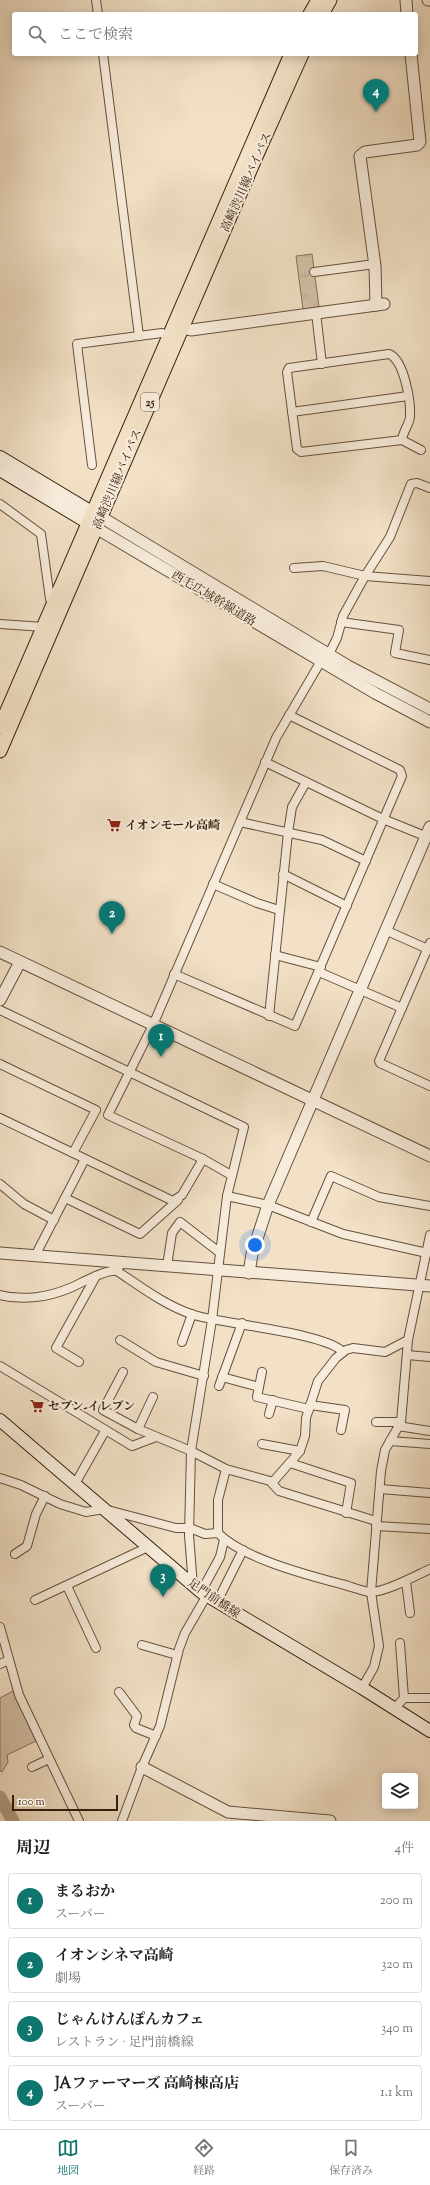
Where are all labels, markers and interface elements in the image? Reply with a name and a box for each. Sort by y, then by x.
search box [12,12,418,56]
icon: search [26,23,48,45]
text: ここで検索 [58,25,133,46]
pin: 4 [363,79,389,112]
street label: 高崎渋川線バイパス [217,130,277,235]
road number: 25 [141,393,159,411]
street label: 高崎渋川線バイパス [89,426,147,533]
street label: 西毛広域幹線道路 [168,566,259,631]
supermarket icon: イオンモール高崎 [106,817,122,833]
place label: イオンモール高崎 [125,817,221,835]
pin: 2 [99,901,125,934]
pin: 1 [148,1024,174,1057]
your location [245,1235,265,1255]
supermarket icon: セブン-イレブン [29,1398,45,1414]
place label: セブン-イレブン [48,1398,135,1416]
pin: 3 [150,1564,176,1597]
street label: 足門前橋線 [184,1575,243,1623]
map controls [382,1773,418,1809]
button: layers [382,1773,418,1809]
scale bar [12,1793,118,1812]
text: 100 m [18,1794,45,1810]
text: 周辺 [16,1837,50,1861]
text: 4件 [394,1840,414,1858]
text: まるおか [55,1882,115,1903]
text: 1 [28,1892,32,1910]
text: 200 m [380,1892,413,1910]
text: スーパー [55,1906,106,1924]
text: イオンシネマ高崎 [55,1946,174,1967]
text: 2 [27,1956,33,1974]
text: 320 m [381,1956,413,1974]
text: 劇場 [55,1970,81,1988]
text: じゃんけんぽんカフェ [55,2010,204,2031]
text: 3 [27,2020,33,2038]
text: 340 m [381,2020,413,2038]
text: レストラン · 足門前橋線 [55,2034,193,2052]
text: JAファーマーズ 高崎棟高店 [55,2074,239,2095]
text: 4 [27,2084,33,2102]
text: 1.1 km [380,2084,413,2102]
text: スーパー [55,2098,106,2116]
tab: 地図 [57,2137,79,2179]
tab: 経路 [193,2137,215,2179]
tab: 保存済み [329,2137,373,2179]

